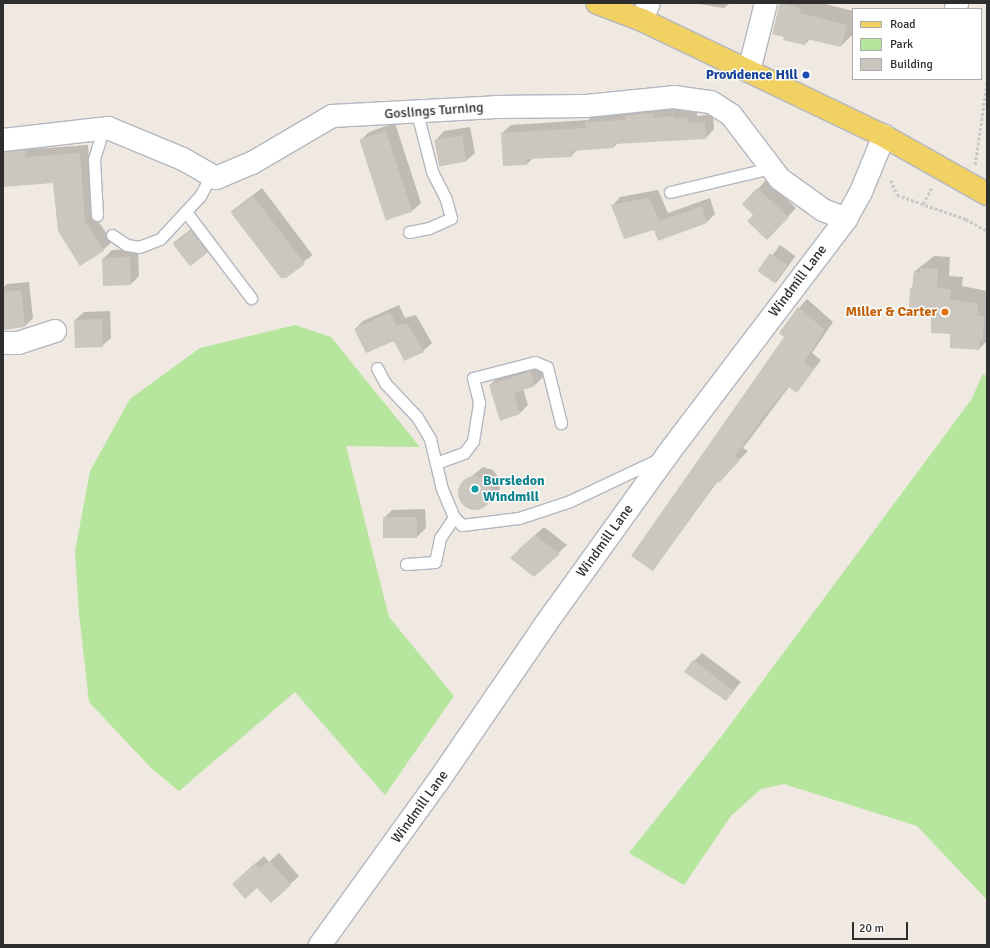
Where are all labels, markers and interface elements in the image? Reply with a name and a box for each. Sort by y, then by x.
legend [852,8,982,80]
text: Road [890,17,916,32]
text: Park [890,37,913,52]
text: Building [890,57,933,72]
place label: Providence Hill [706,67,798,83]
marker: Providence Hill [801,70,811,80]
street label: Goslings Turning [384,99,484,123]
street label: Windmill Lane [765,242,831,320]
place label: Miller & Carter [845,304,937,320]
marker: Miller & Carter [940,307,950,317]
place label: Bursledon Windmill [483,473,545,506]
marker: Bursledon Windmill [470,484,480,494]
street label: Windmill Lane [573,501,637,581]
street label: Windmill Lane [388,767,452,847]
scale bar [854,914,910,940]
text: 20 m [859,921,884,936]

